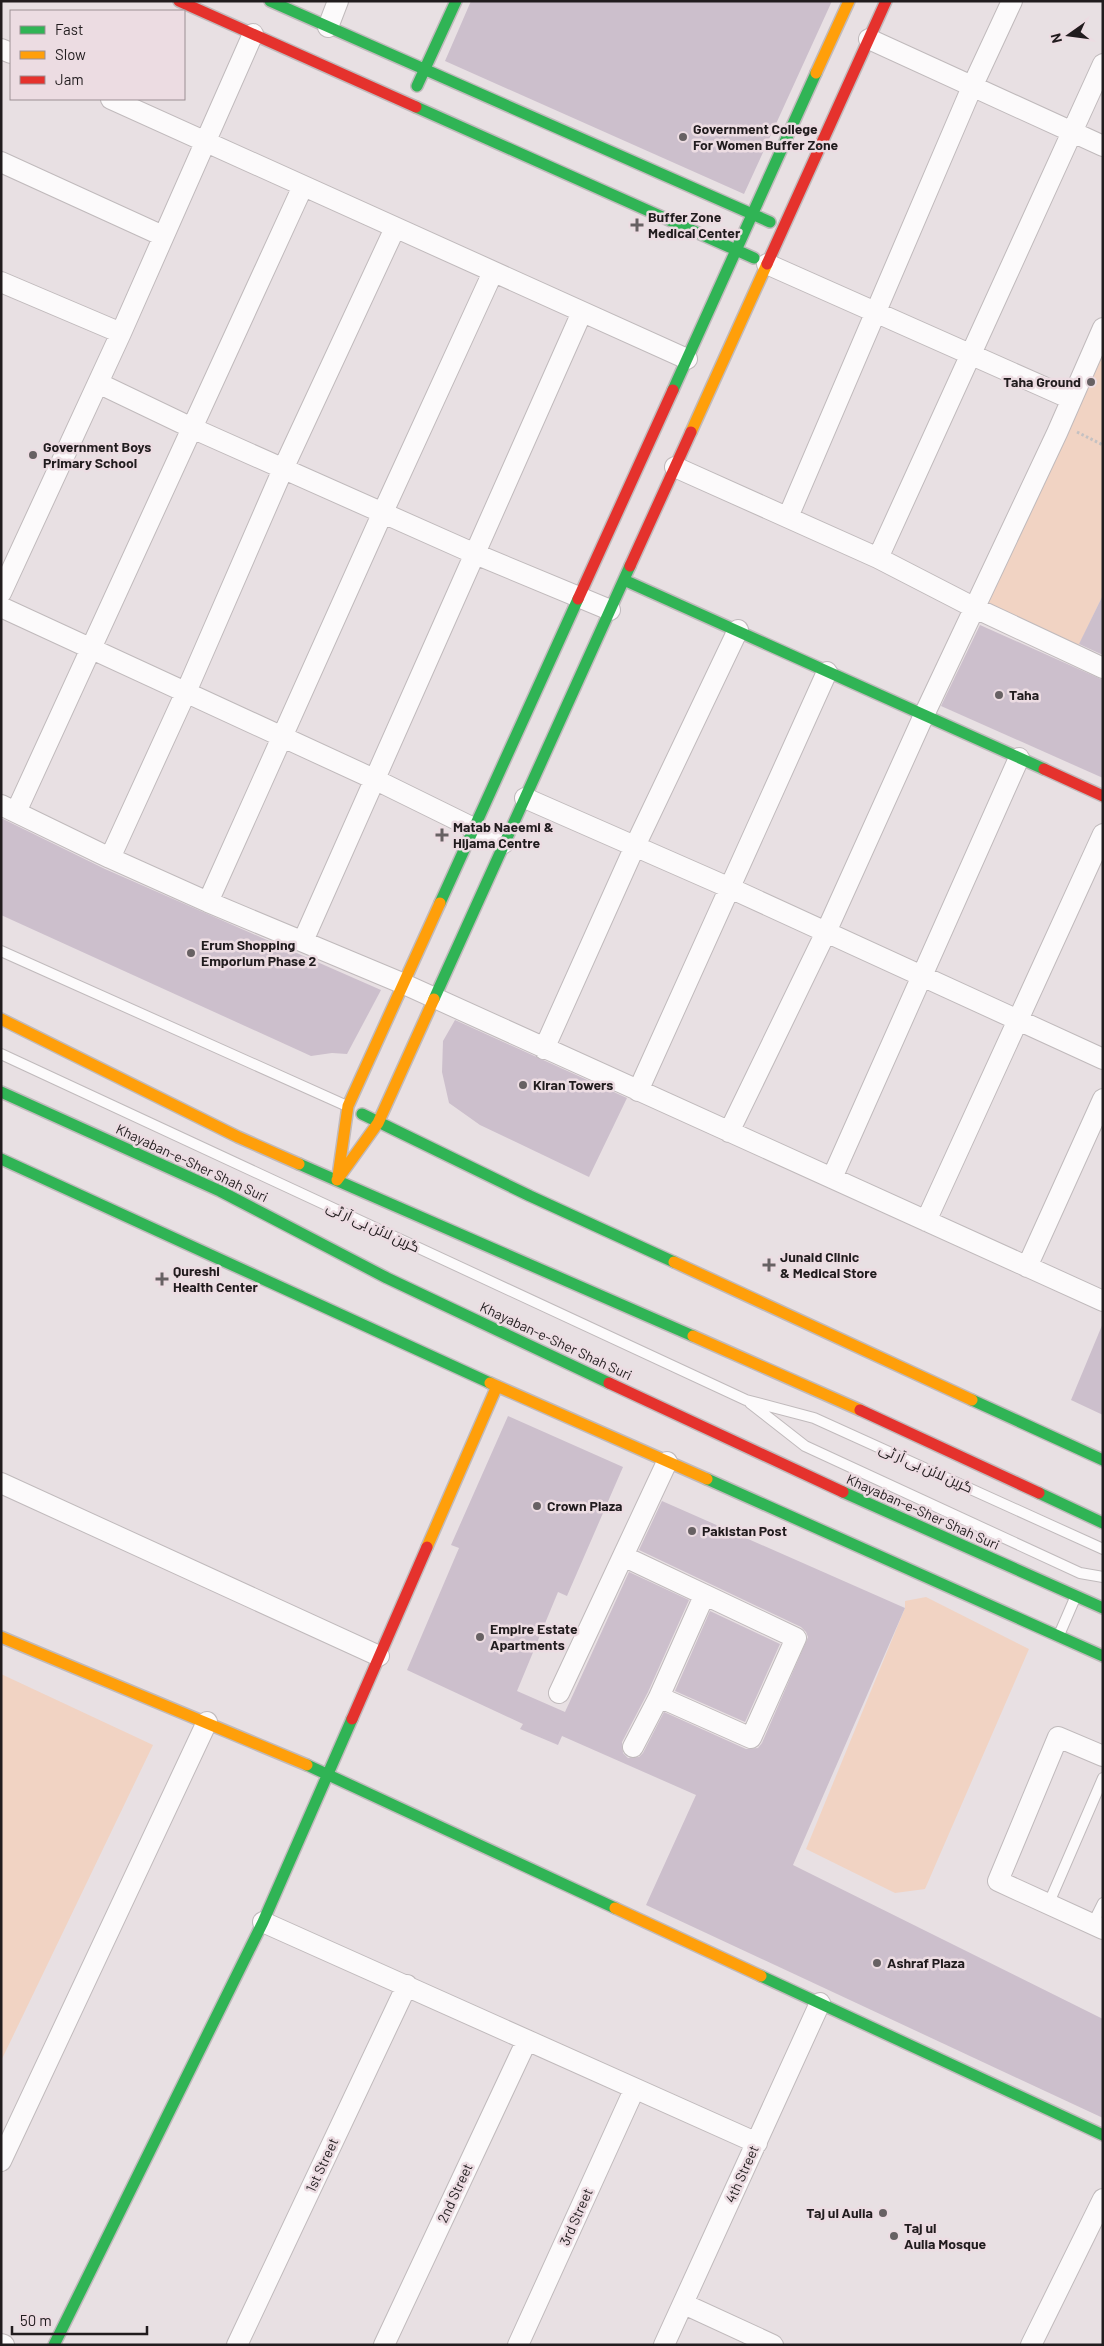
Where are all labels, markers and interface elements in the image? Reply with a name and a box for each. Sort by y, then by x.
legend [10,10,185,100]
north arrow [1044,10,1094,60]
text: Fast [55,20,83,38]
text: N [1047,32,1065,45]
text: Slow [55,45,86,63]
text: Jam [55,70,84,88]
place label: Government College For Women Buffer Zone [693,120,839,153]
marker: Government College For Women Buffer Zone [677,131,689,143]
place label: Buffer Zone Medical Center [648,208,741,241]
marker: Buffer Zone Medical Center [630,218,644,232]
place label: Taha Ground [1003,373,1081,390]
marker: Taha Ground [1085,376,1097,388]
place label: Government Boys Primary School [43,438,151,471]
marker: Government Boys Primary School [27,449,39,461]
place label: Taha [1009,686,1039,703]
marker: Taha [993,689,1005,701]
place label: Matab Naeemi & Hijama Centre [453,818,554,851]
marker: Matab Naeemi & Hijama Centre [435,828,449,842]
place label: Erum Shopping Emporium Phase 2 [201,936,317,969]
marker: Erum Shopping Emporium Phase 2 [185,947,197,959]
place label: Kiran Towers [533,1076,613,1093]
marker: Kiran Towers [517,1079,529,1091]
street label: Khayaban-e-Sher Shah Suri [113,1120,271,1205]
street label: گرین لائن بی آر ٹی [324,1198,422,1256]
place label: Junaid Clinic & Medical Store [780,1248,877,1281]
marker: Junaid Clinic & Medical Store [762,1258,776,1272]
place label: Qureshi Health Center [173,1262,259,1295]
marker: Qureshi Health Center [155,1272,169,1286]
street label: Khayaban-e-Sher Shah Suri [477,1298,635,1383]
street label: گرین لائن بی آر ٹی [877,1439,976,1496]
street label: Khayaban-e-Sher Shah Suri [844,1470,1002,1553]
place label: Crown Plaza [547,1497,623,1514]
marker: Crown Plaza [531,1500,543,1512]
place label: Pakistan Post [702,1522,787,1539]
marker: Pakistan Post [686,1525,698,1537]
place label: Empire Estate Apartments [490,1620,578,1653]
marker: Empire Estate Apartments [474,1631,486,1643]
place label: Ashraf Plaza [887,1954,965,1971]
marker: Ashraf Plaza [871,1957,883,1969]
street label: 1st Street [302,2135,341,2195]
street label: 4th Street [721,2142,762,2205]
street label: 2nd Street [433,2160,476,2225]
street label: 3rd Street [555,2186,596,2248]
place label: Taj ul Aulia [806,2204,873,2221]
marker: Taj ul Aulia [877,2207,889,2219]
place label: Taj ul Aulia Mosque [904,2219,987,2252]
marker: Taj ul Aulia Mosque [888,2230,900,2242]
scale bar [12,2304,148,2336]
text: 50 m [20,2311,52,2329]

